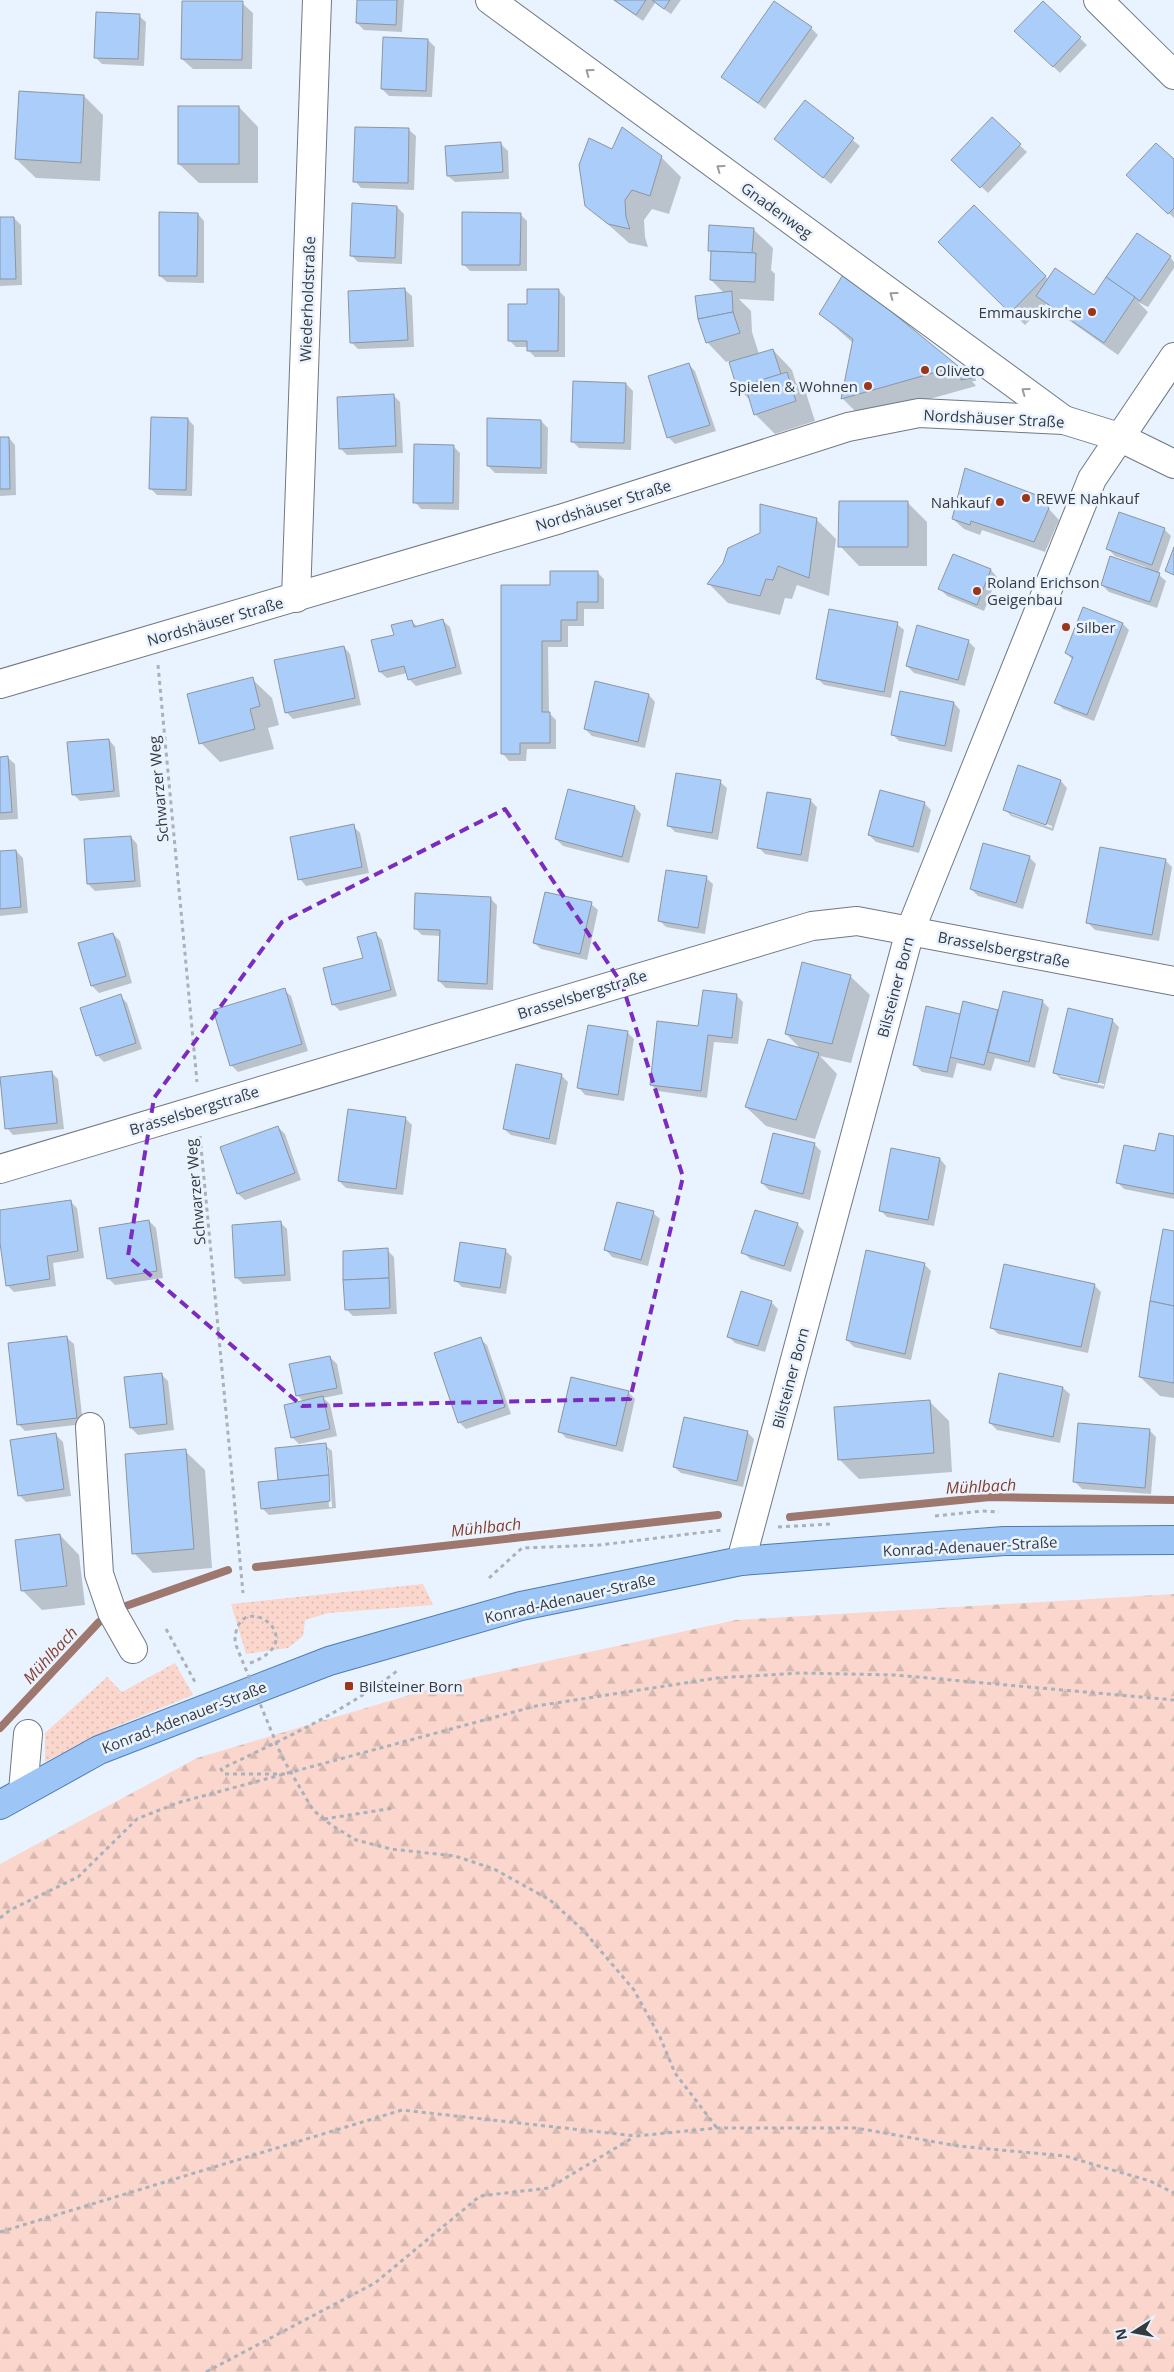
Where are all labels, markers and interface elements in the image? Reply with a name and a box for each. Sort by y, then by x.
one-way arrow [586,70,595,78]
one-way arrow [717,166,726,174]
street label: Gnadenweg [737,177,817,243]
street label: Wiederholdstraße [295,236,319,362]
one-way arrow [890,293,899,301]
place label: Emmauskirche [979,302,1082,322]
marker: Emmauskirche [1086,306,1098,318]
place label: Oliveto [935,360,985,380]
marker: Oliveto [919,364,931,376]
place label: Spielen & Wohnen [729,376,858,396]
marker: Spielen & Wohnen [862,380,874,392]
one-way arrow [1021,388,1030,398]
street label: Nordshäuser Straße [923,404,1065,432]
street label: Nordshäuser Straße [533,475,673,535]
place label: REWE Nahkauf [1036,488,1140,508]
place label: Nahkauf [931,492,991,512]
marker: REWE Nahkauf [1020,492,1032,504]
marker: Nahkauf [994,496,1006,508]
place label: Roland Erichson Geigenbau [987,572,1100,609]
marker: Roland Erichson Geigenbau [971,585,983,597]
street label: Nordshäuser Straße [145,592,285,650]
place label: Silber [1076,617,1116,637]
marker: Silber [1060,621,1072,633]
street label: Schwarzer Weg [143,735,173,843]
street label: Brasselsbergstraße [936,926,1072,972]
street label: Bilsteiner Born [872,934,918,1040]
street label: Brasselsbergstraße [515,965,649,1023]
street label: Brasselsbergstraße [127,1081,261,1139]
street label: Schwarzer Weg [180,1138,210,1246]
street label: Bilsteiner Born [767,1325,813,1431]
water label: Mühlbach [945,1473,1017,1499]
water label: Mühlbach [450,1512,522,1542]
street label: Konrad-Adenauer-Straße [882,1531,1058,1561]
street label: Konrad-Adenauer-Straße [483,1569,657,1627]
water label: Mühlbach [18,1622,82,1688]
street label: Konrad-Adenauer-Straße [99,1676,269,1758]
place label: Bilsteiner Born [359,1676,463,1696]
marker: Bilsteiner Born [343,1680,355,1692]
north arrow [1109,2307,1159,2357]
text: N [1110,2327,1131,2342]

